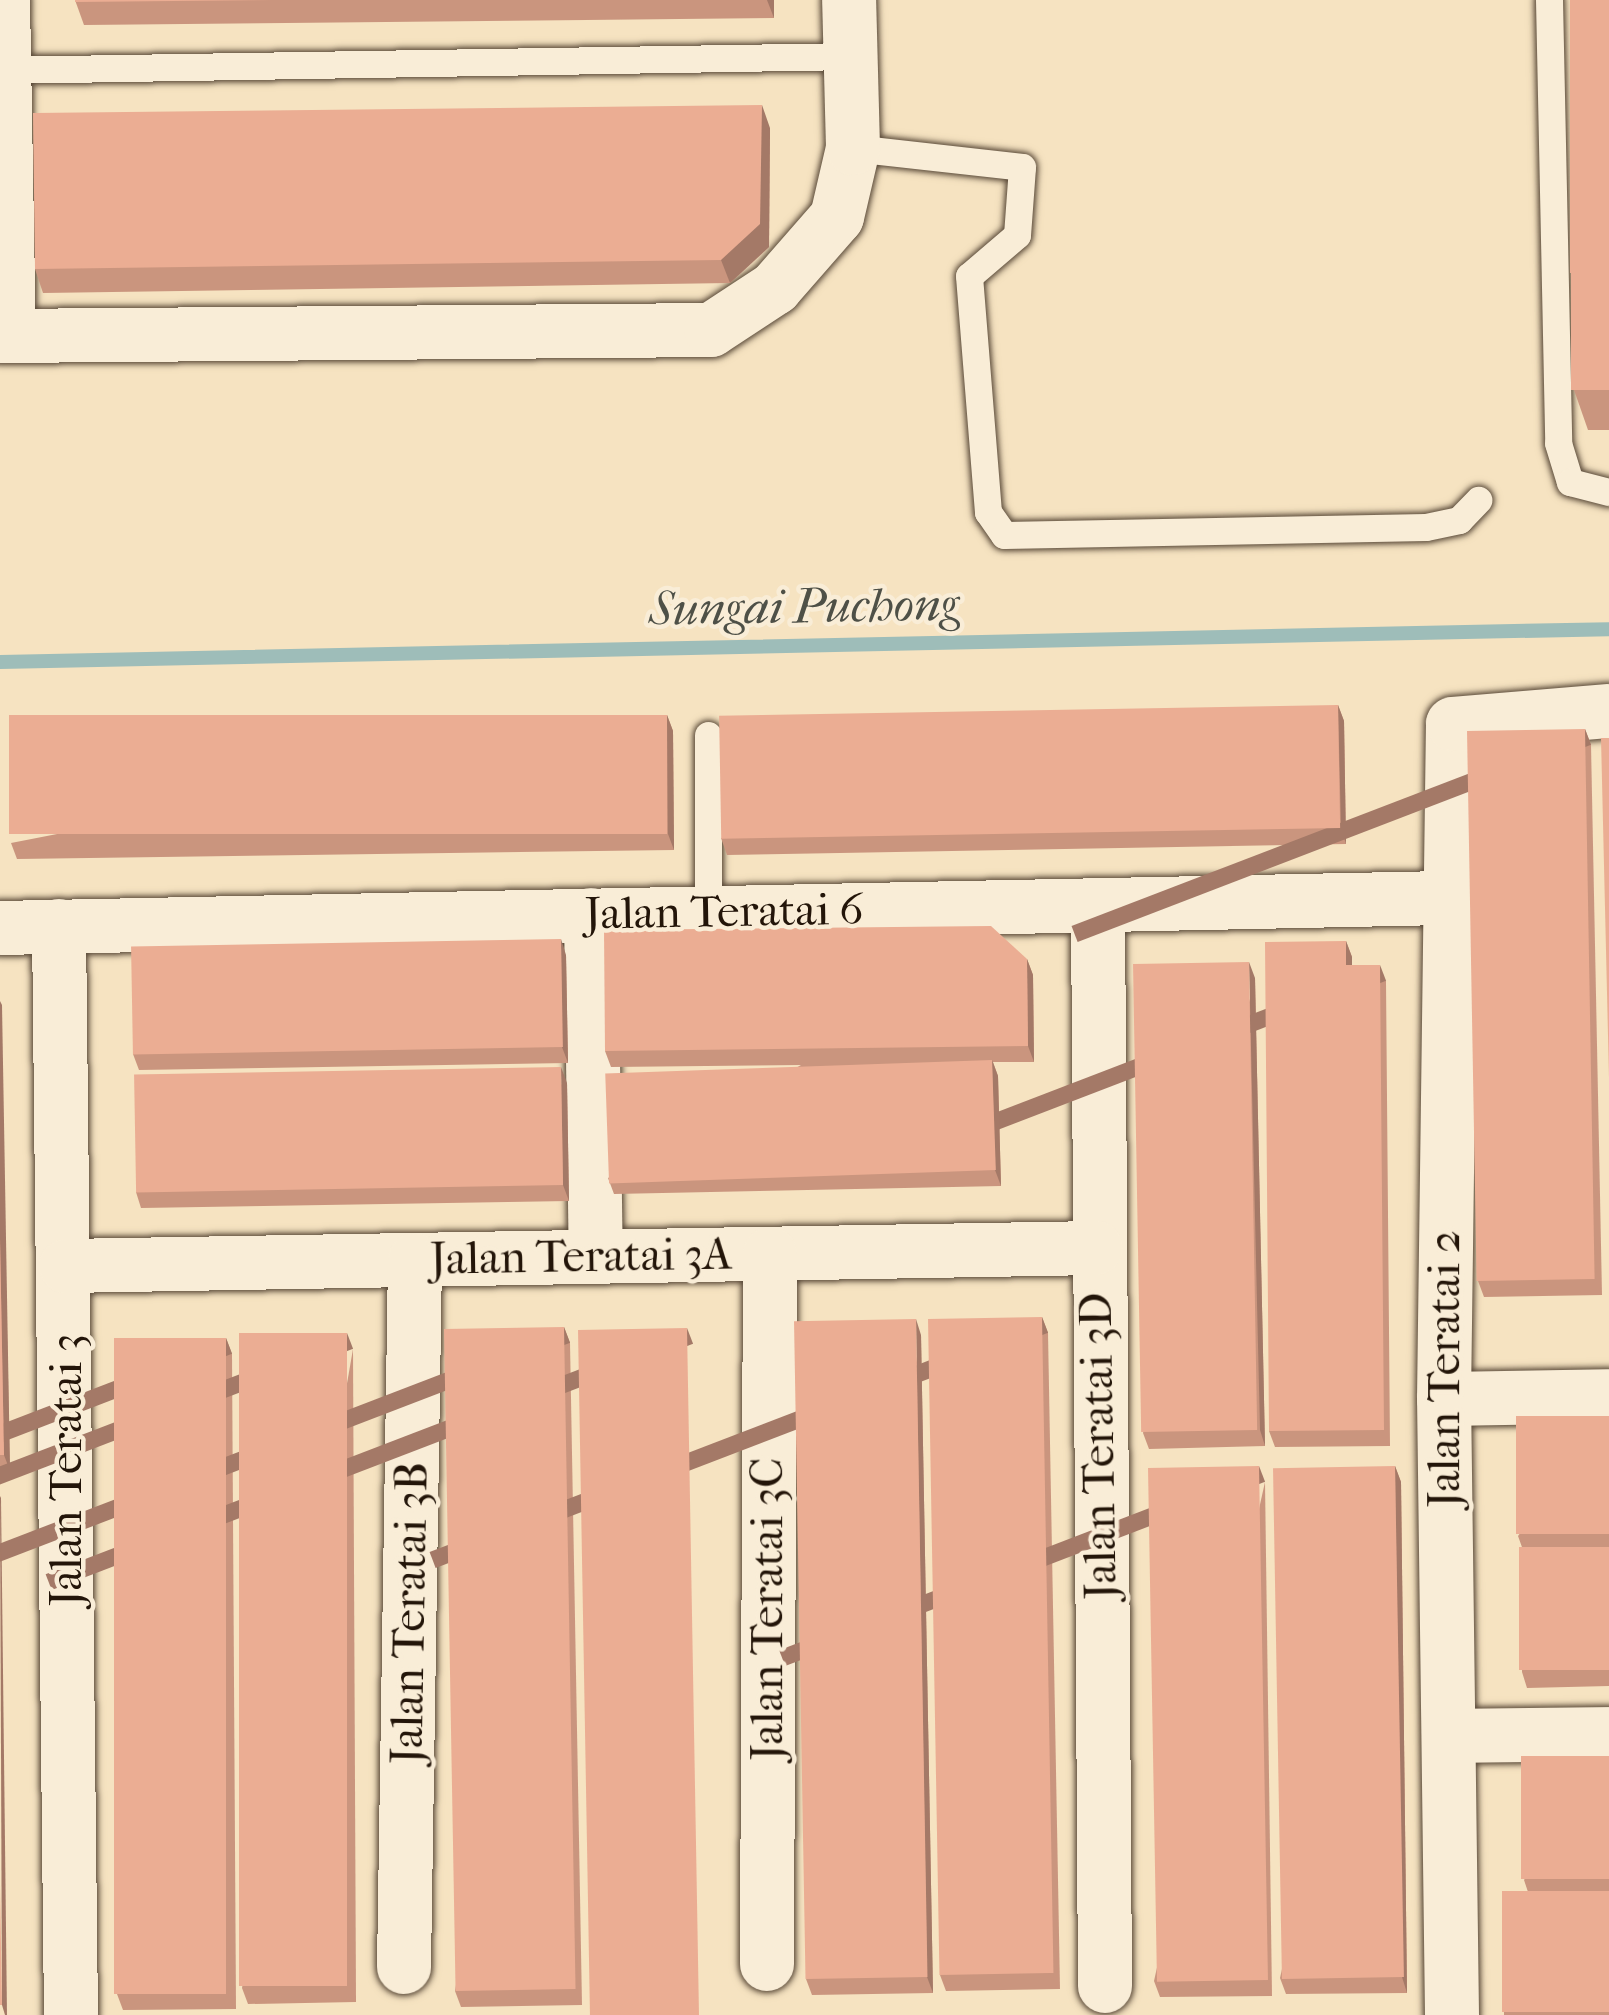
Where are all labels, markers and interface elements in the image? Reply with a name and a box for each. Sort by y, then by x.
water label: Sungai Puchong [648,575,960,639]
street label: Jalan Teratai 6 [584,883,864,941]
street label: Jalan Teratai 3A [430,1227,732,1287]
street label: Jalan Teratai 2 [1418,1230,1472,1508]
street label: Jalan Teratai 3D [1069,1292,1129,1600]
street label: Jalan Teratai 3 [40,1334,94,1606]
street label: Jalan Teratai 3C [741,1457,795,1761]
street label: Jalan Teratai 3B [380,1461,440,1765]

